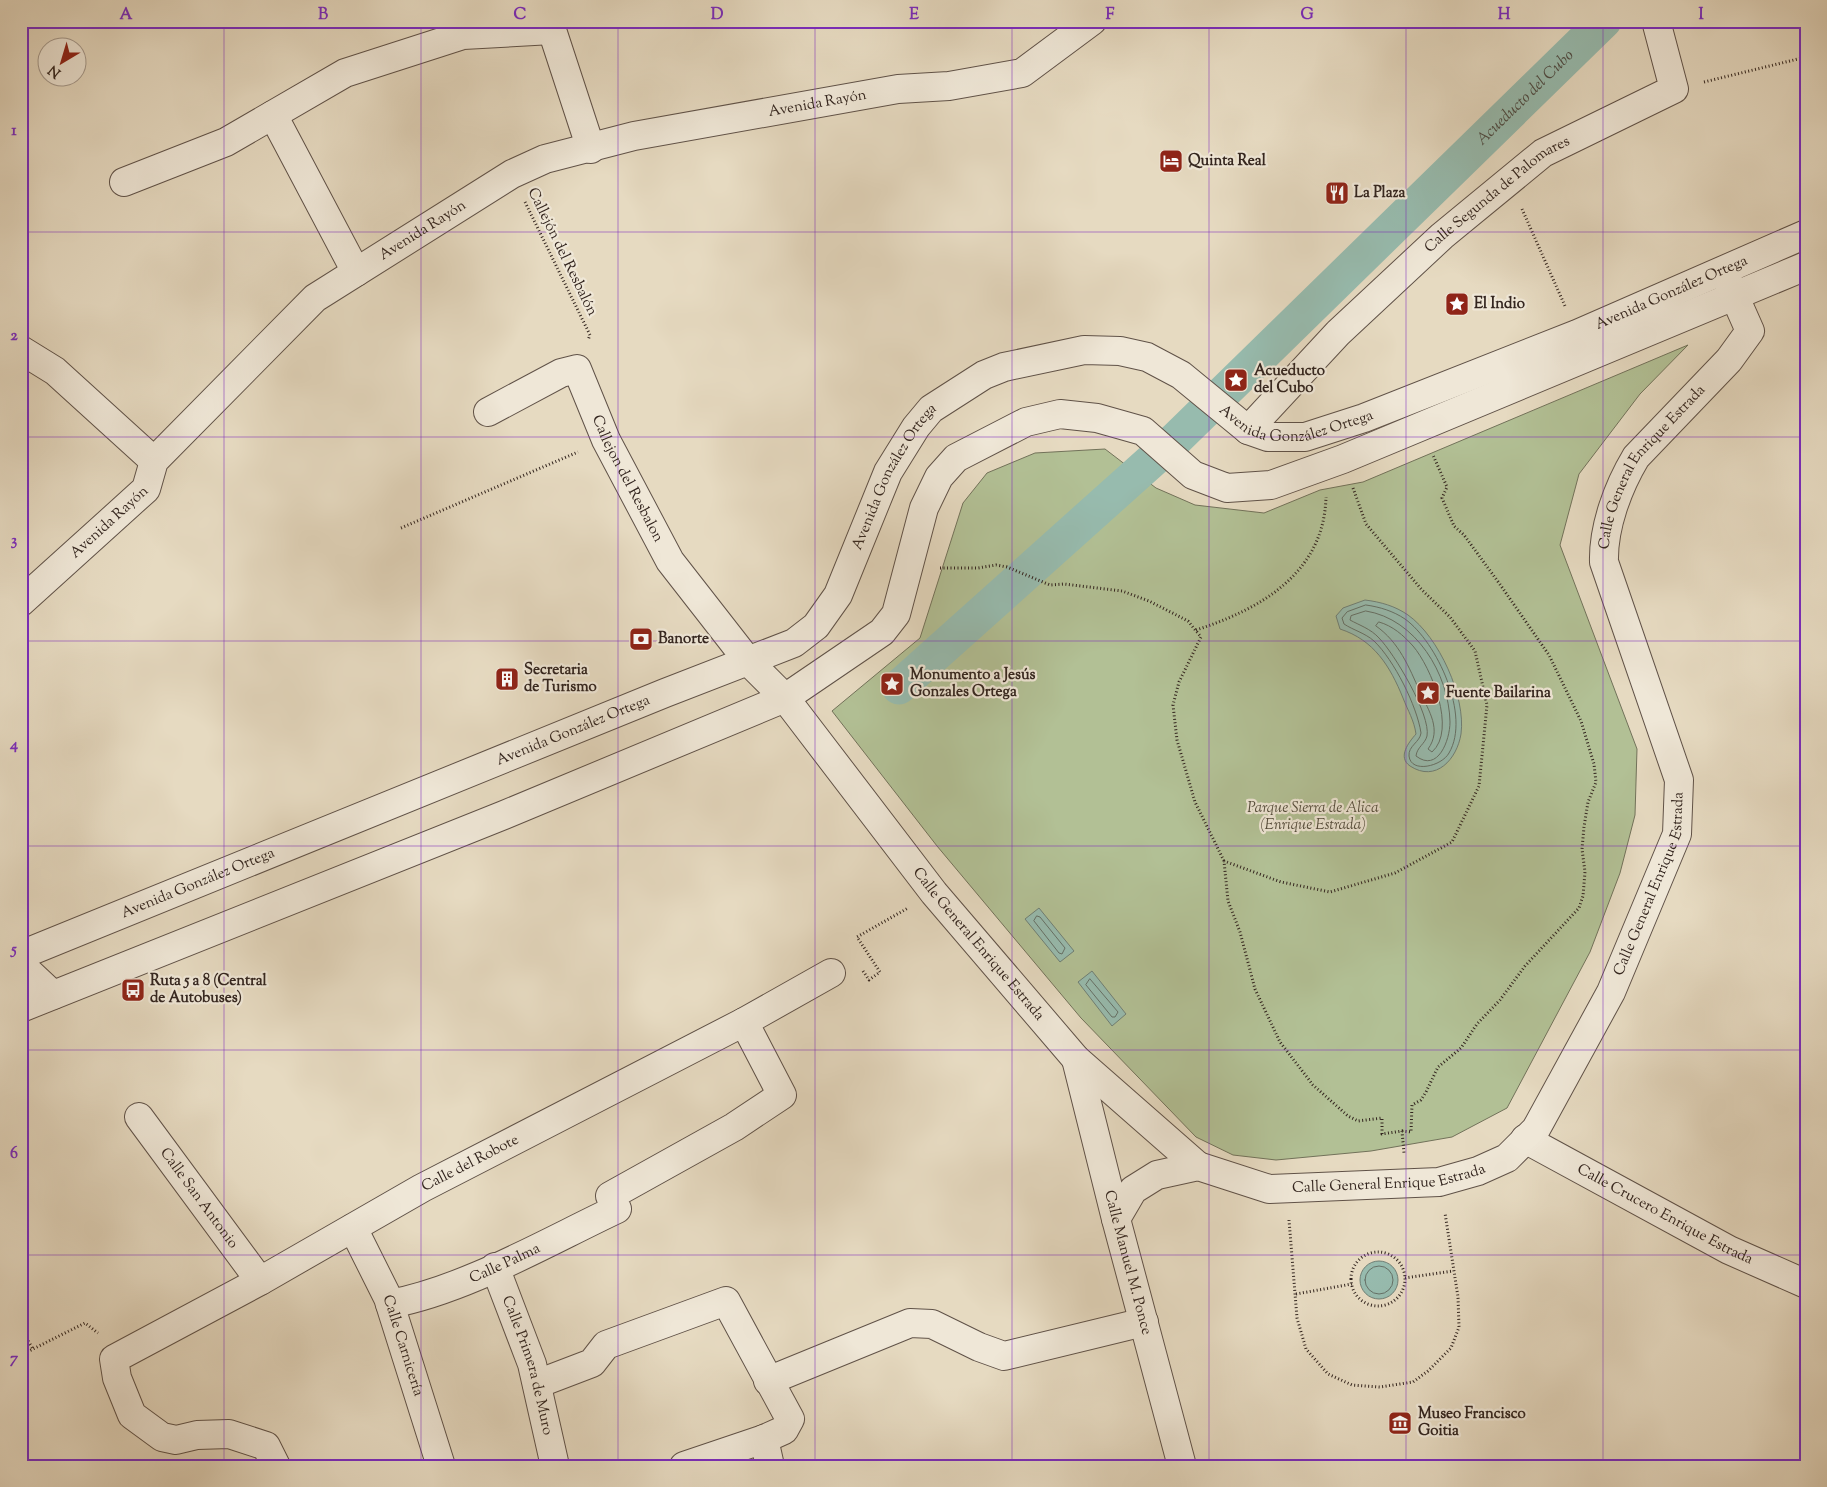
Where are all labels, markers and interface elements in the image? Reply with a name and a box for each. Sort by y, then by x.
text: A [120,4,133,27]
text: B [318,4,328,27]
text: C [514,4,527,27]
text: D [711,4,724,27]
text: E [909,4,919,27]
text: F [1106,4,1115,27]
text: G [1300,4,1314,27]
text: H [1498,4,1511,27]
text: I [1698,4,1704,27]
north arrow [38,38,88,88]
water label: Acueducto del Cubo [1471,45,1579,151]
text: N [45,59,66,82]
street label: Avenida Rayón [767,84,868,122]
text: 1 [11,120,17,143]
street label: Calle Segunda de Palomares [1420,131,1574,258]
hotel icon: Quinta Real [1158,148,1184,174]
place label: Quinta Real [1188,151,1267,172]
restaurant icon: La Plaza [1324,180,1350,206]
place label: La Plaza [1354,183,1405,204]
street label: Callejón del Resbalón [522,184,602,320]
street label: Avenida Rayón [375,195,470,266]
street label: Avenida González Ortega [1592,250,1751,335]
place icon: El Indio [1444,291,1470,317]
place label: El Indio [1474,294,1525,315]
text: 2 [10,325,18,348]
place label: Acueducto del Cubo [1254,361,1325,399]
place icon: Acueducto del Cubo [1223,367,1249,393]
street label: Calle General Enrique Estrada [1594,380,1710,551]
street label: Avenida González Ortega [1216,395,1380,421]
street label: Avenida González Ortega [847,398,940,553]
text: Avenida González Ortega [1214,400,1376,448]
street label: Callejon del Resbalon [586,412,669,546]
street label: Avenida Rayón [65,481,153,563]
text: 3 [11,530,18,553]
bank icon: Banorte [628,626,654,652]
place label: Banorte [658,629,709,650]
place label: Secretaria de Turismo [524,660,597,698]
place label: Monumento a Jesús Gonzales Ortega [910,665,1036,703]
building icon: Secretaria de Turismo [494,666,520,692]
place icon: Monumento a Jesús Gonzales Ortega [879,671,905,697]
place icon: Fuente Bailarina [1415,680,1441,706]
place label: Fuente Bailarina [1446,683,1551,704]
street label: Avenida González Ortega [493,690,653,771]
text: 4 [9,734,18,757]
street label: Calle General Enrique Estrada [1608,792,1689,979]
park label: Parque Sierra de Alica (Enrique Estrada) [1247,798,1379,836]
street label: Avenida González Ortega [118,842,278,924]
street label: Calle General Enrique Estrada [908,863,1049,1025]
text: 5 [9,939,17,962]
place label: Ruta 5 a 8 (Central de Autobuses) [150,971,268,1009]
bus stop icon: Ruta 5 a 8 (Central de Autobuses) [120,977,146,1003]
street label: Calle del Robote [418,1129,522,1197]
text: 6 [10,1143,18,1166]
street label: Calle San Antonio [155,1143,243,1253]
street label: Calle General Enrique Estrada [1292,1158,1489,1199]
street label: Calle Crucero Enrique Estrada [1573,1159,1756,1270]
street label: Calle Manuel M. Ponce [1099,1188,1157,1337]
street label: Calle Palma [466,1238,544,1289]
street label: Calle Carnicería [377,1292,429,1399]
street label: Calle Primera de Muro [496,1293,558,1437]
text: 7 [10,1348,19,1371]
place label: Museo Francisco Goitia [1418,1404,1526,1442]
museum icon: Museo Francisco Goitia [1387,1410,1413,1436]

